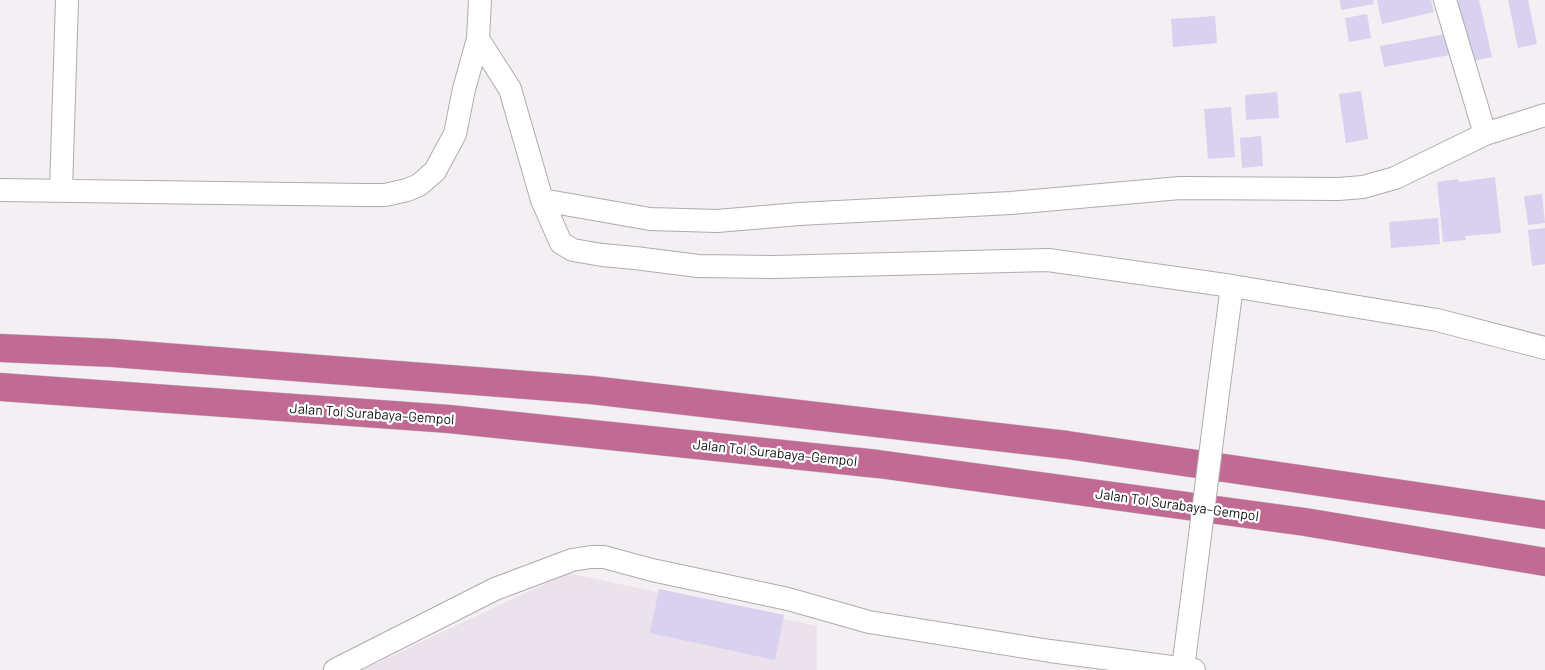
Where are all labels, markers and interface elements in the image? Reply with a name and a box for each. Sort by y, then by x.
street label: Jalan Tol Surabaya–Gempol [289,400,455,428]
street label: Jalan Tol Surabaya–Gempol [692,436,858,470]
street label: Jalan Tol Surabaya–Gempol [1094,485,1260,525]

